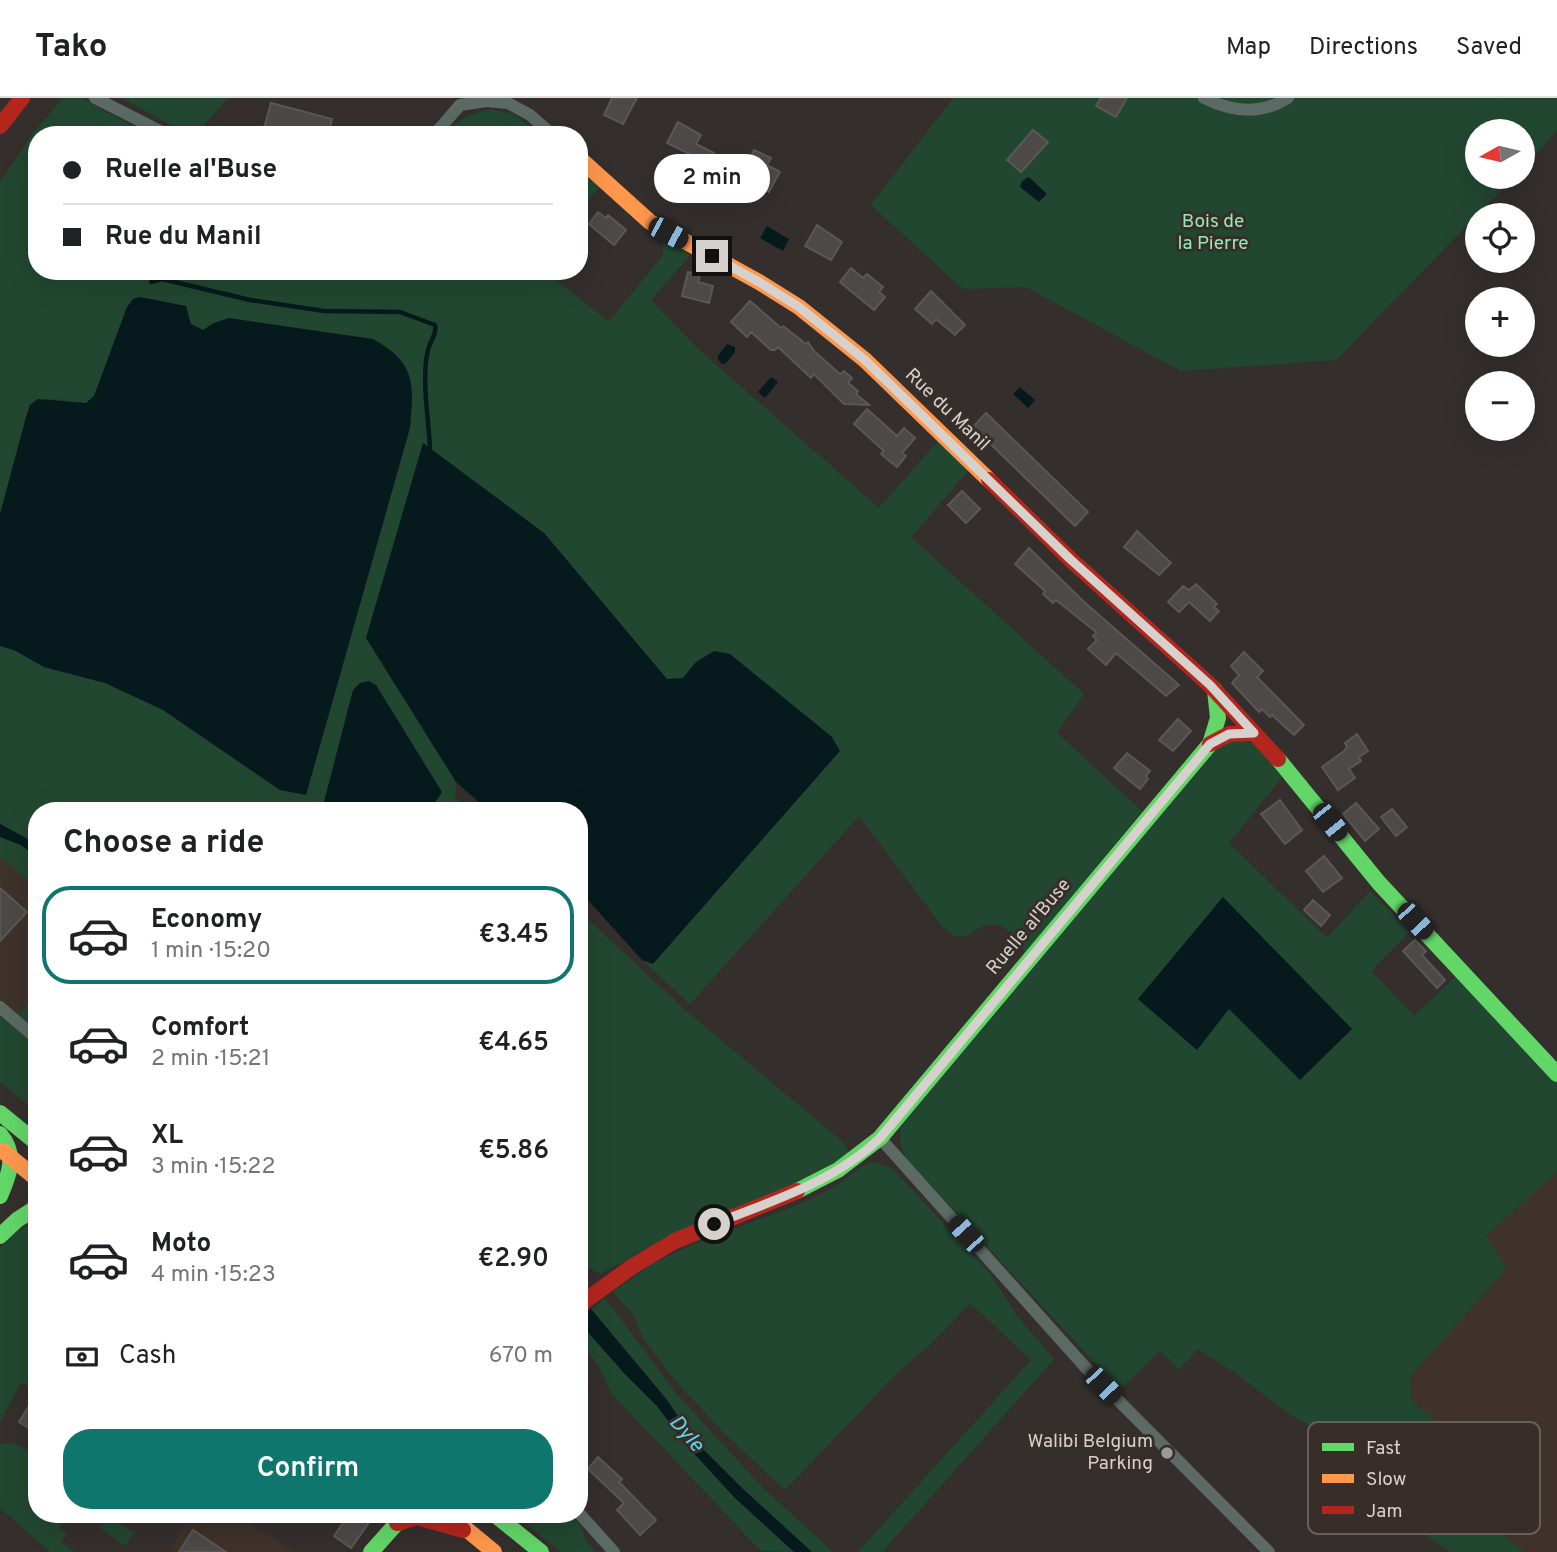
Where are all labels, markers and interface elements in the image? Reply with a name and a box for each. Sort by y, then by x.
text: Tako [35,27,107,69]
text: Map [1226,33,1271,63]
text: Directions [1309,33,1418,63]
text: Saved [1456,33,1522,63]
north arrow [1465,119,1535,189]
map controls [1465,119,1535,441]
text: Ruelle al'Buse [105,154,277,187]
callout: 2 min [654,155,770,204]
text: 2 min [682,164,742,193]
button: locate [1465,203,1535,273]
park label: Bois de la Pierre [1177,210,1249,256]
car [645,214,692,252]
text: Rue du Manil [105,221,262,254]
route end [696,240,728,272]
button: + [1465,287,1535,357]
street label: Rue du Manil [899,364,995,456]
button: − [1465,371,1535,441]
car [1309,799,1352,845]
text: Choose a ride [63,824,264,864]
street label: Ruelle al'Buse [982,874,1076,980]
car [1393,898,1438,944]
icon: car [67,904,130,967]
text: Economy [151,904,262,937]
text: €3.45 [479,919,549,952]
text: 1 min · 15:20 [151,937,271,966]
icon: car [67,1012,130,1075]
text: Comfort [151,1012,249,1045]
text: €4.65 [478,1027,549,1060]
text: 2 min · 15:21 [151,1045,270,1074]
icon: car [67,1120,130,1183]
text: XL [151,1120,183,1153]
text: €5.86 [478,1135,549,1168]
text: 3 min · 15:22 [151,1153,276,1182]
route start [698,1208,730,1240]
car [945,1211,988,1257]
icon: car [67,1228,130,1291]
text: Moto [151,1228,211,1261]
text: €2.90 [478,1243,549,1276]
text: 4 min · 15:23 [151,1261,276,1290]
icon: cash [63,1338,101,1376]
text: Cash [119,1340,176,1373]
text: 670 m [489,1342,553,1371]
car [1081,1363,1126,1407]
water label: Dyle [662,1410,710,1459]
legend [1308,1422,1540,1534]
button: Confirm [63,1429,553,1509]
place label: Walibi Belgium Parking [1027,1430,1153,1476]
text: Fast [1366,1437,1401,1461]
marker: Walibi Belgium Parking [1159,1445,1175,1461]
text: Slow [1366,1468,1406,1492]
text: Jam [1366,1500,1403,1524]

